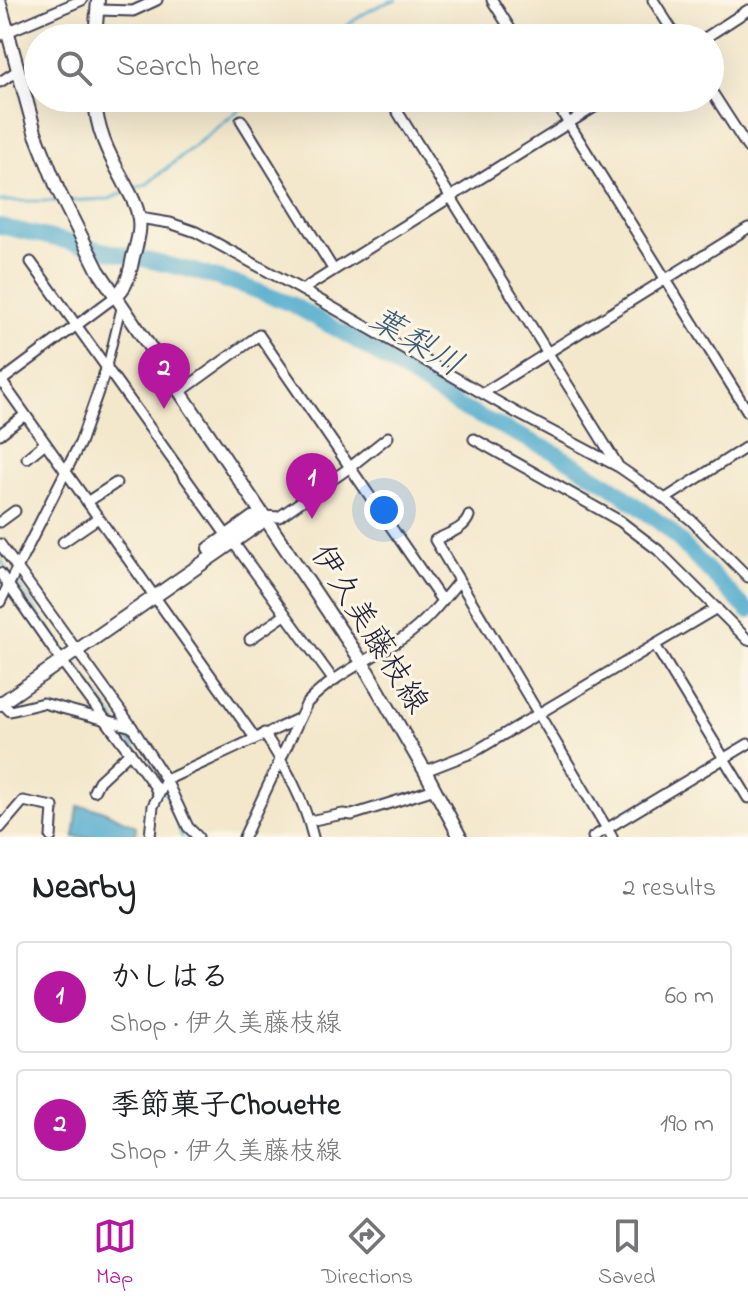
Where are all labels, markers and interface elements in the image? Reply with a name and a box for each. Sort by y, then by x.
search box [24,24,724,112]
icon: search [52,46,96,90]
text: Search here [116,46,260,90]
water label: 葉梨川 [358,296,472,392]
pin: 2 [138,343,190,409]
pin: 1 [286,453,338,519]
your location [364,490,404,530]
street label: 伊久美藤枝線 [297,536,439,724]
text: Nearby [32,864,136,914]
text: 2 results [623,870,716,908]
text: かしはる [110,957,230,1001]
text: 1 [56,978,64,1016]
text: 60 m [665,978,714,1016]
text: Shop · 伊久美藤枝線 [110,1006,341,1044]
text: 季節菓子Chouette [110,1085,340,1129]
text: 2 [54,1106,66,1144]
text: 190 m [660,1106,714,1144]
text: Shop · 伊久美藤枝線 [110,1134,341,1172]
tab: Map [93,1214,137,1294]
tab: Directions [322,1214,413,1294]
tab: Saved [598,1214,655,1294]

